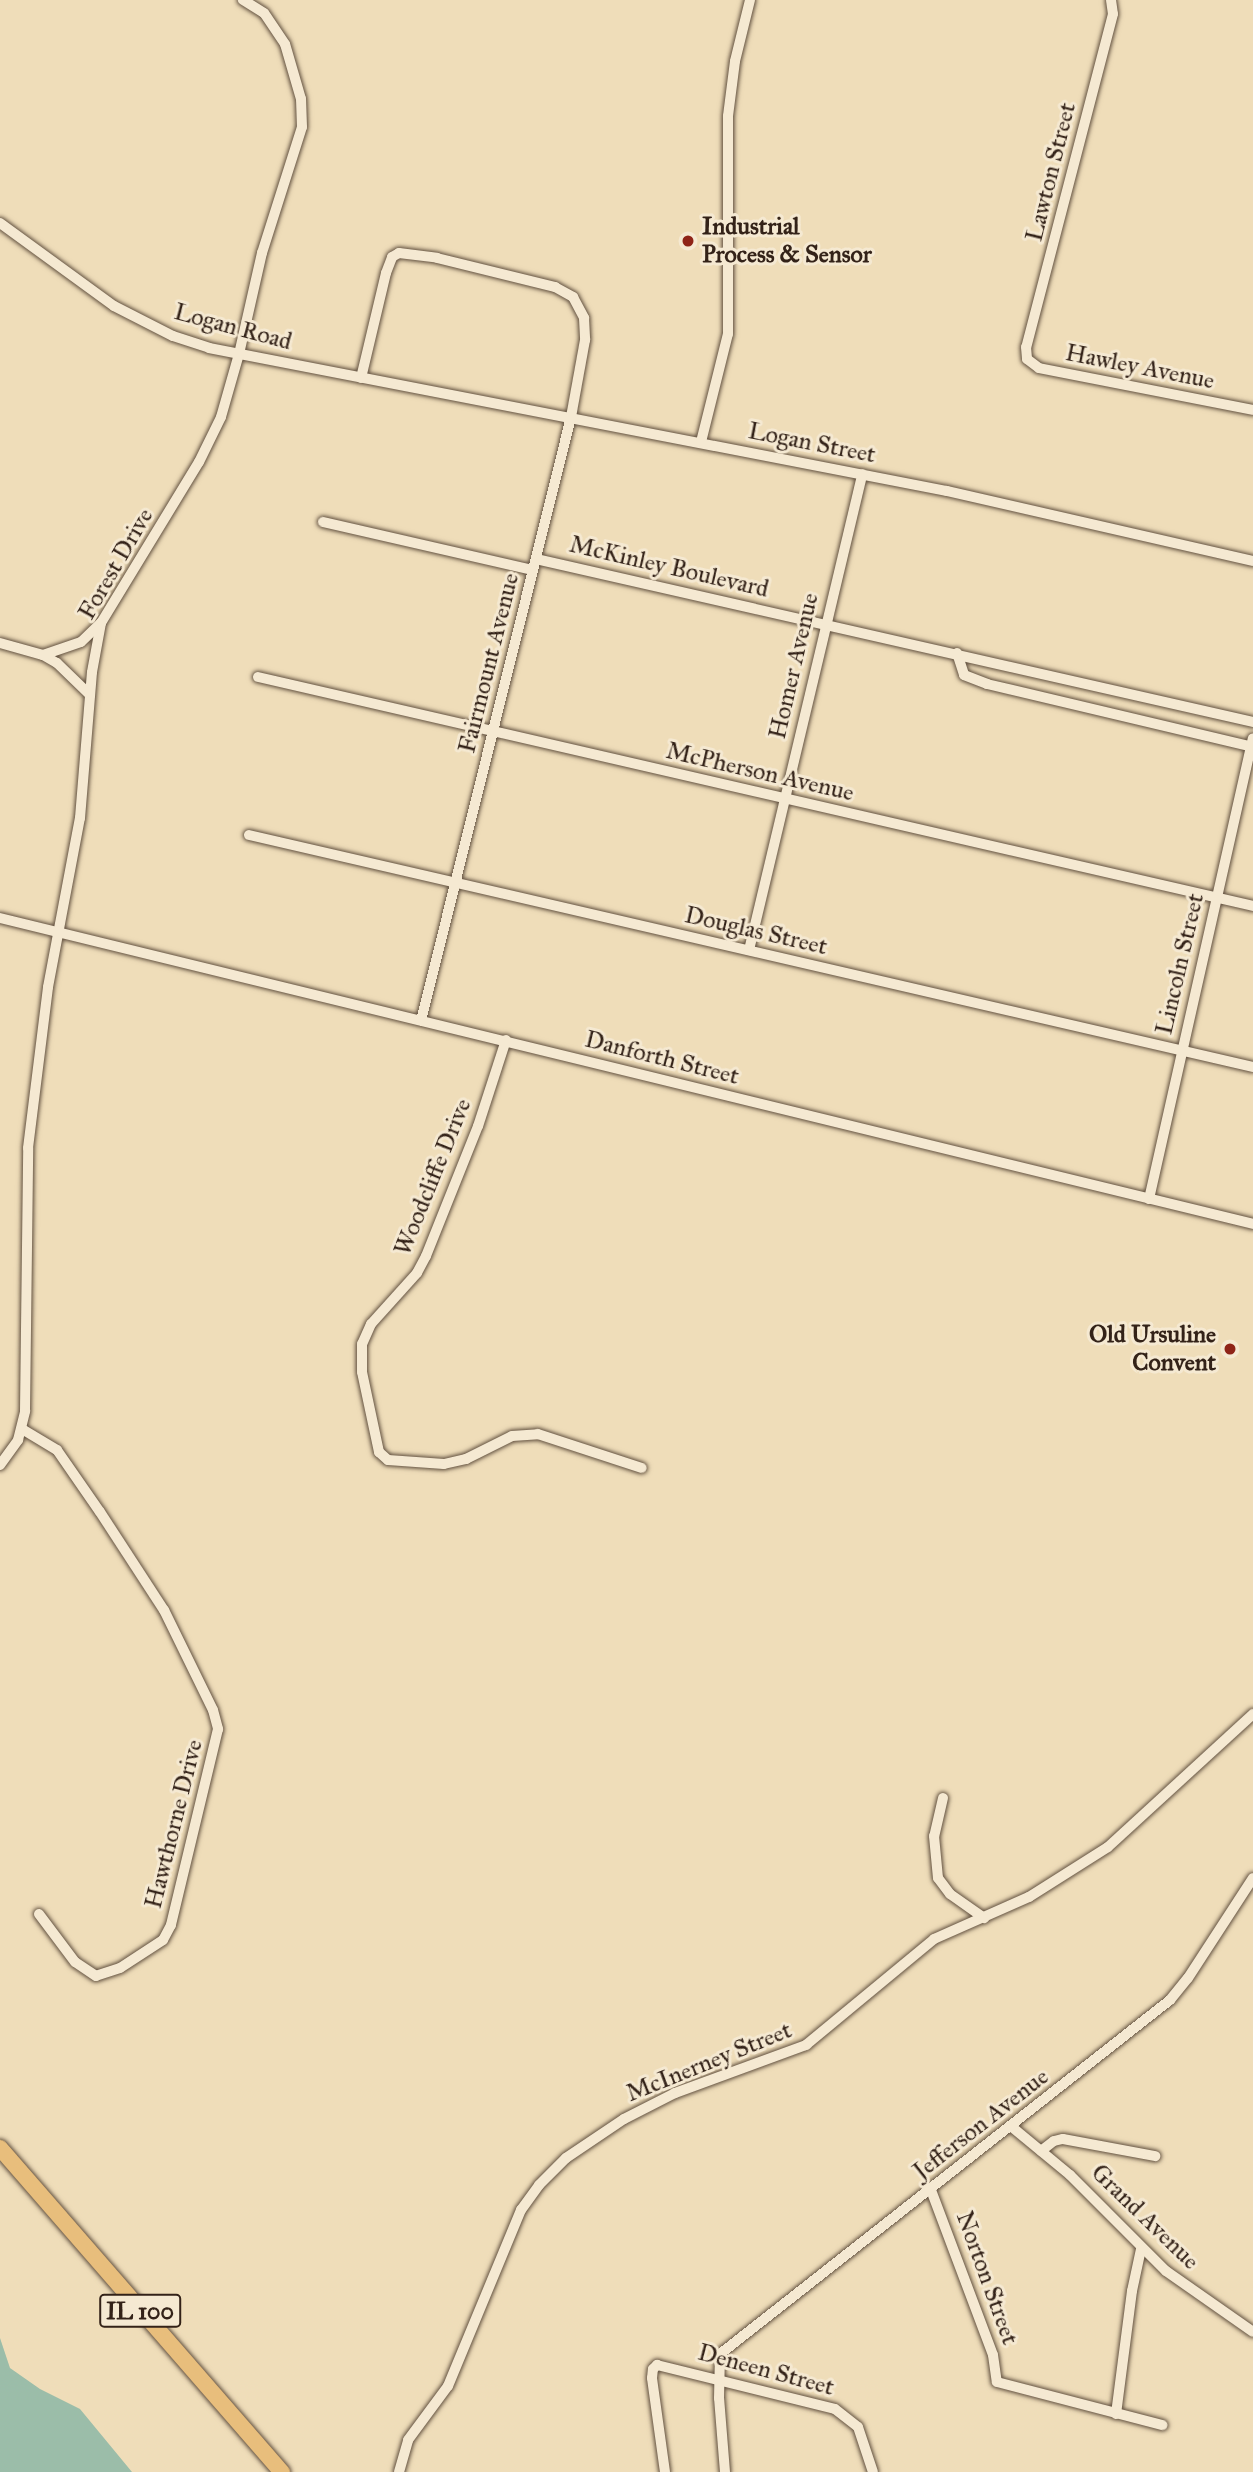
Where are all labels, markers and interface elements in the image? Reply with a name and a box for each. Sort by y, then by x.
street label: Lawton Street [1020,100,1082,244]
place label: Industrial Process & Sensor [702,213,872,269]
marker: Industrial Process & Sensor [680,233,696,249]
street label: Logan Road [171,297,295,357]
street label: Hawley Avenue [1063,338,1217,396]
street label: Logan Street [746,417,878,469]
street label: Forest Drive [73,503,159,625]
street label: McKinley Boulevard [567,530,771,604]
street label: Fairmount Avenue [453,570,525,756]
street label: Homer Avenue [763,590,825,742]
street label: McPherson Avenue [663,736,857,808]
street label: Lincoln Street [1150,891,1210,1037]
street label: Douglas Street [682,901,830,961]
street label: Danforth Street [582,1025,742,1091]
street label: Woodcliffe Drive [388,1094,478,1260]
place label: Old Ursuline Convent [1089,1321,1216,1377]
marker: Old Ursuline Convent [1222,1341,1238,1357]
street label: Hawthorne Drive [139,1737,209,1911]
street label: McInerney Street [622,2016,796,2108]
street label: Jefferson Avenue [908,2062,1054,2186]
street label: Grand Avenue [1085,2158,1205,2276]
street label: Norton Street [950,2207,1024,2349]
road number: IL 100 [98,2292,182,2330]
street label: Deneen Street [695,2338,837,2402]

